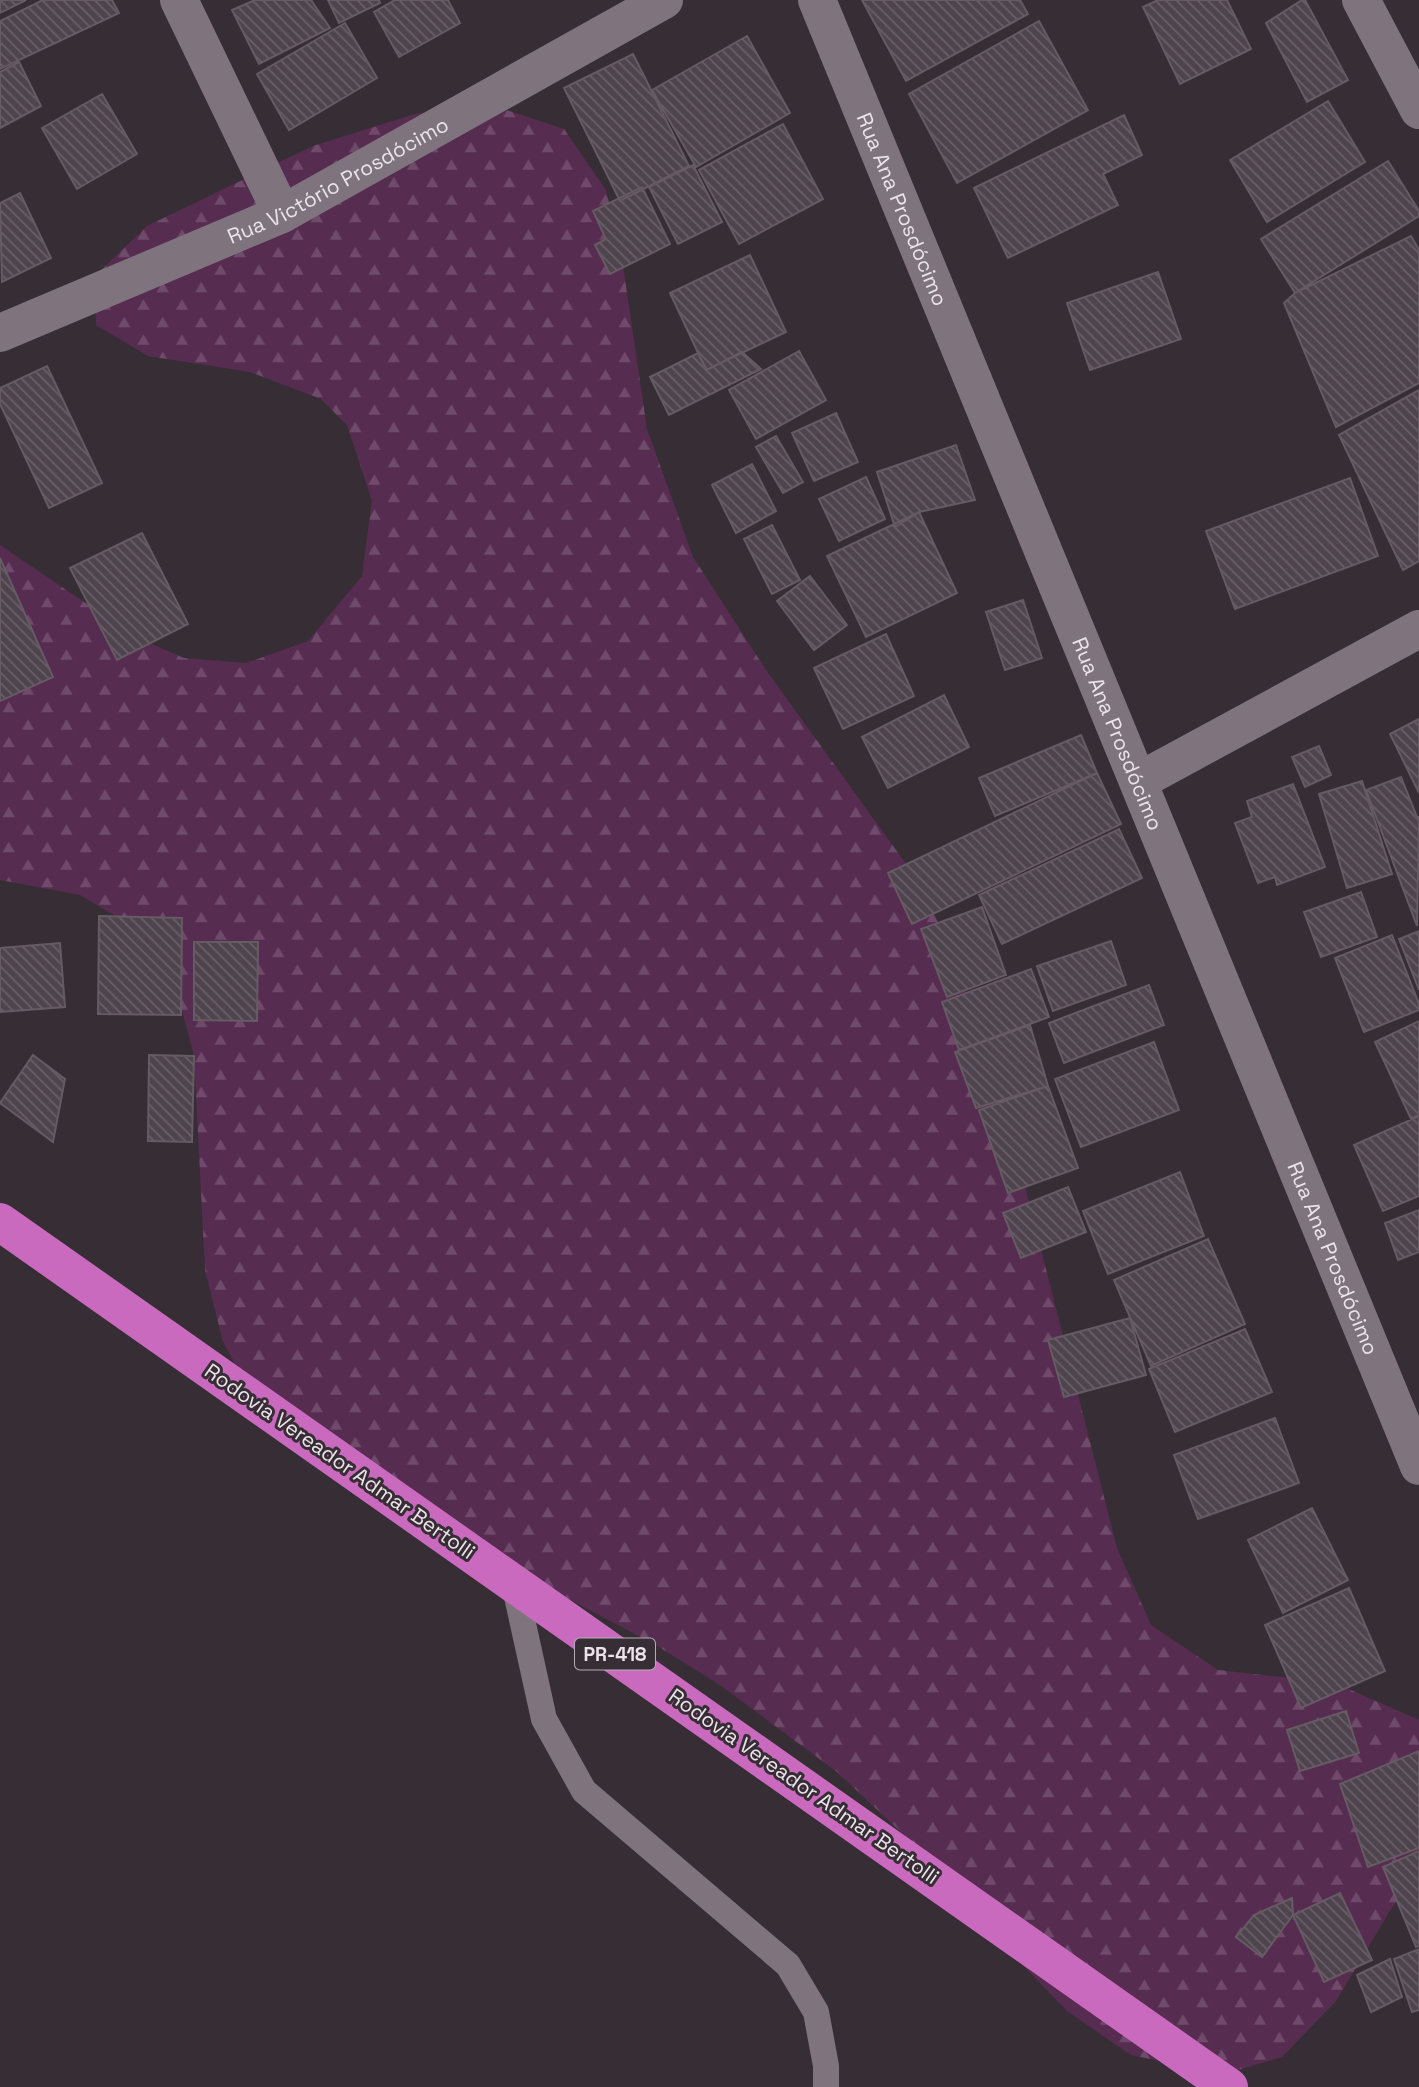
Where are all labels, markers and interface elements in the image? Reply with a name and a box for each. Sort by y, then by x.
street label: Rua Ana Prosdócimo [851,108,955,310]
street label: Rua Victório Prosdócimo [223,110,453,249]
street label: Rua Ana Prosdócimo [1067,633,1170,834]
street label: Rua Ana Prosdócimo [1282,1157,1385,1359]
street label: Rodovia Vereador Admar Bertolli [200,1357,480,1565]
road number: PR-418 [575,1638,655,1670]
street label: Rodovia Vereador Admar Bertolli [664,1682,944,1890]

